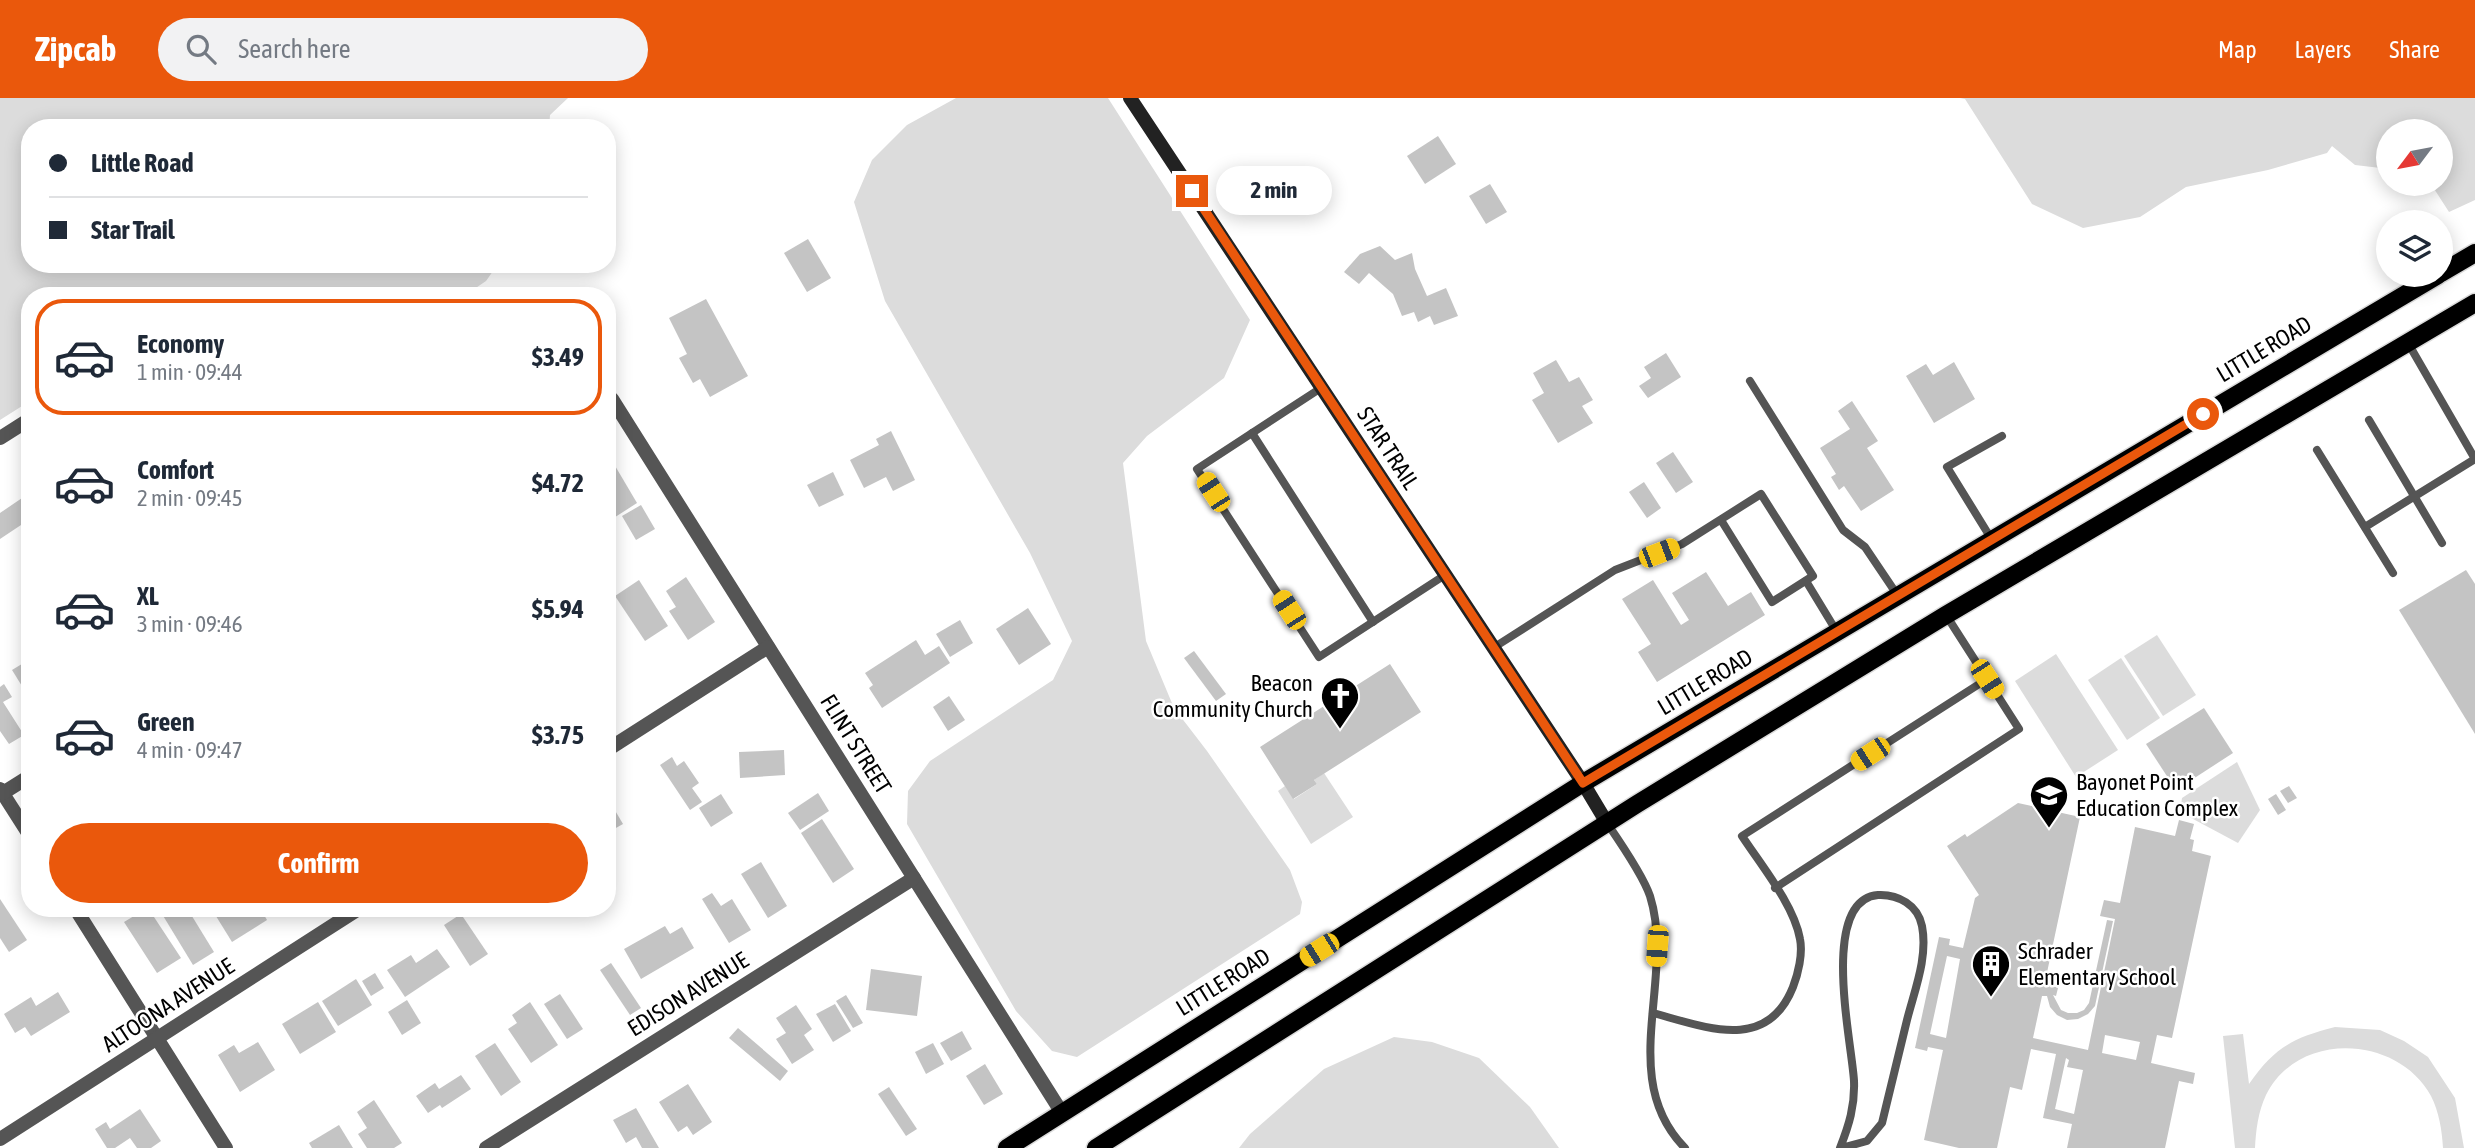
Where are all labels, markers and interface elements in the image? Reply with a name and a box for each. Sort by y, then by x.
search box [158,18,648,81]
text: Zipcab [35,30,116,68]
icon: search [182,30,220,68]
text: Search here [238,34,350,64]
text: Map [2218,36,2257,63]
text: Layers [2295,36,2351,63]
text: Share [2389,36,2440,63]
north arrow [2376,119,2454,196]
map controls [2376,119,2453,287]
text: Little Road [91,148,194,178]
callout: 2 min [1216,166,1332,216]
route end [1176,175,1208,207]
text: 2 min [1251,177,1297,203]
button: layers [2376,210,2453,287]
text: Star Trail [91,215,175,245]
street label: LITTLE ROAD [2212,311,2316,387]
icon: car [53,326,116,389]
text: Economy [137,329,224,359]
text: $3.49 [532,342,584,372]
text: 1 min · 09:44 [137,359,243,385]
route start [2187,398,2219,430]
street label: STAR TRAIL [1352,402,1424,494]
icon: car [53,452,116,515]
text: Comfort [137,455,214,485]
text: $4.72 [532,468,584,498]
car [1193,469,1234,515]
text: 2 min · 09:45 [137,485,243,511]
car [1636,536,1683,570]
icon: car [53,578,116,641]
text: XL [137,581,159,611]
car [1269,587,1310,633]
text: $5.94 [532,594,584,624]
text: 3 min · 09:46 [137,611,243,637]
street label: LITTLE ROAD [1653,644,1757,720]
car [1967,656,2008,702]
place label: Beacon Community Church [1153,670,1313,722]
church icon: Beacon Community Church [1319,675,1361,730]
street label: FLINT STREET [815,690,897,798]
icon: car [53,704,116,767]
text: Green [137,707,195,737]
text: $3.75 [532,720,584,750]
car [1847,734,1894,774]
text: 4 min · 09:47 [137,737,243,763]
place label: Bayonet Point Education Complex [2076,769,2238,821]
school or university icon: Bayonet Point Education Complex [2028,774,2070,829]
button: Confirm [49,823,588,903]
car [1646,924,1669,968]
car [1296,930,1343,970]
place label: Schrader Elementary School [2018,938,2176,990]
street label: LITTLE ROAD [1171,943,1275,1021]
building icon: Schrader Elementary School [1970,943,2012,998]
street label: EDISON AVENUE [623,947,753,1041]
street label: ALTOONA AVENUE [97,953,239,1057]

